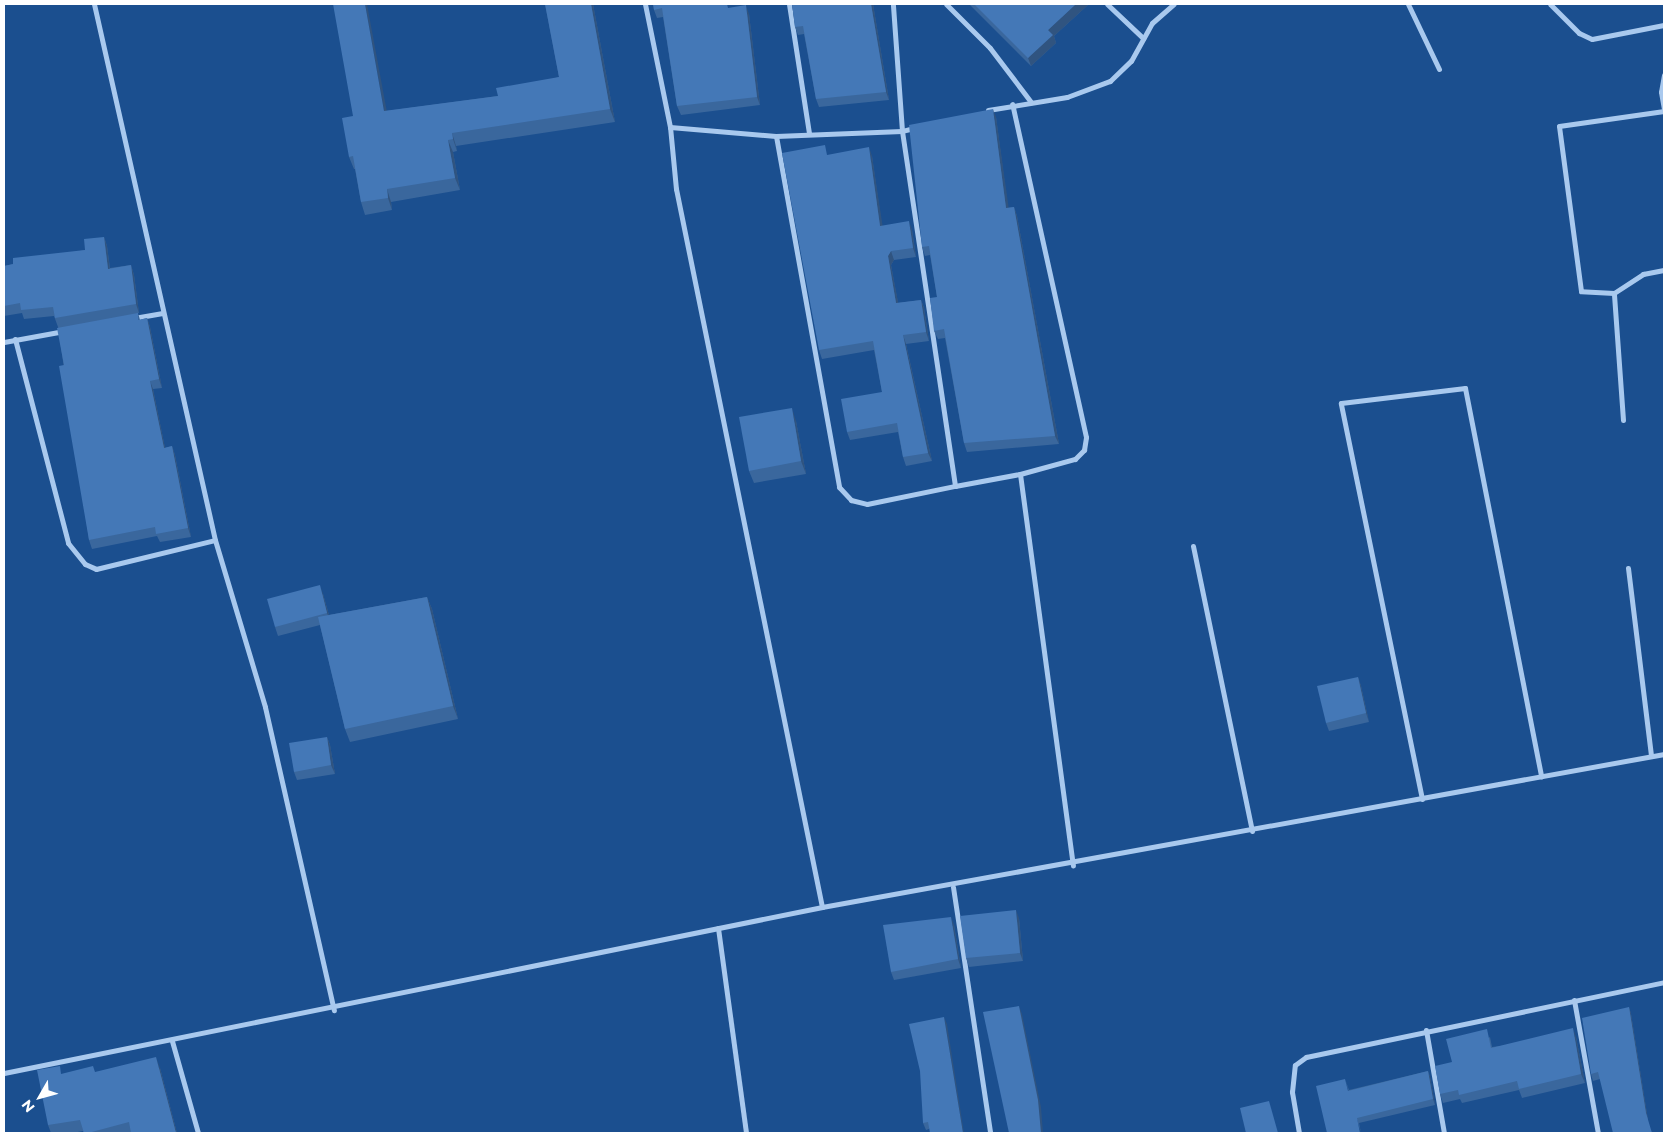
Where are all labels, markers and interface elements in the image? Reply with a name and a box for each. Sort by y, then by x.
north arrow [15,1072,65,1122]
text: N [18,1096,39,1116]

